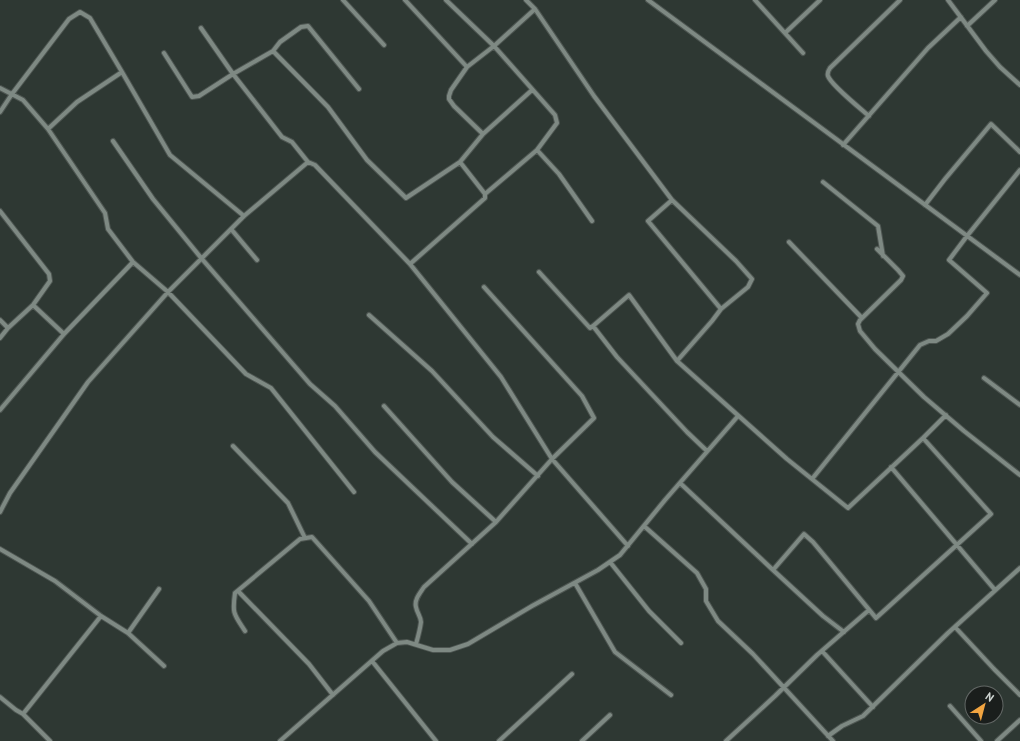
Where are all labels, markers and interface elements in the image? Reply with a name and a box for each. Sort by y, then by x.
north arrow [964,685,1004,725]
text: N [983,689,997,705]

